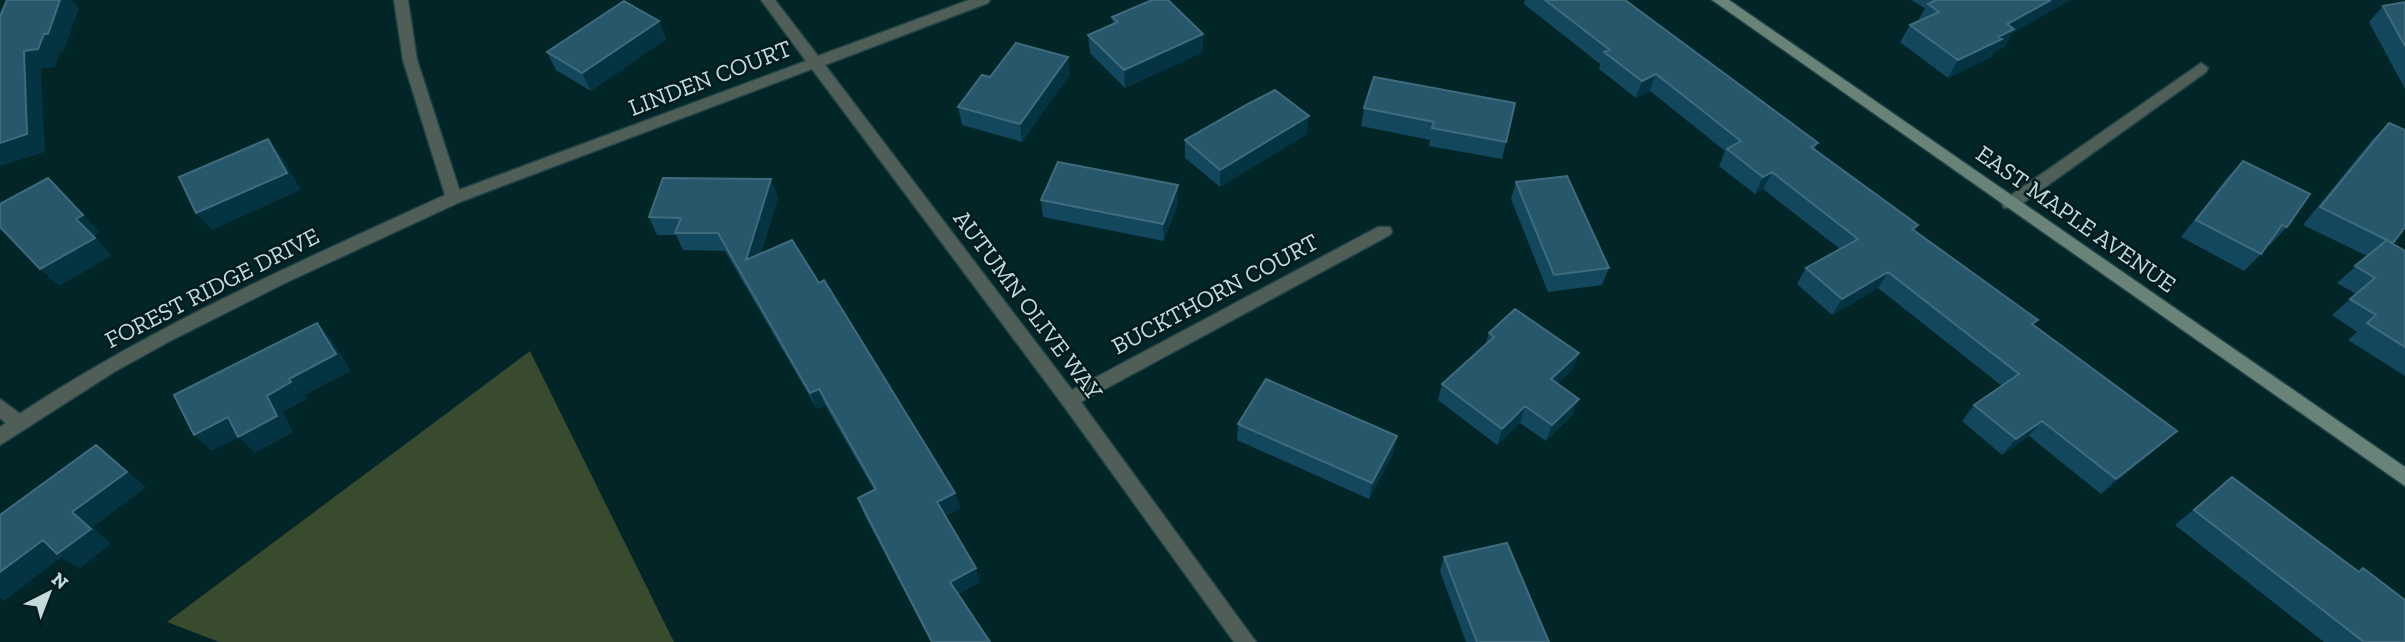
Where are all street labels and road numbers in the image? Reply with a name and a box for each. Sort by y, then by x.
street label: LINDEN COURT [624,33,795,122]
street label: EAST MAPLE AVENUE [1971,139,2182,299]
street label: AUTUMN OLIVE WAY [948,204,1109,405]
street label: FOREST RIDGE DRIVE [100,221,324,354]
street label: BUCKTHORN COURT [1107,227,1323,360]

